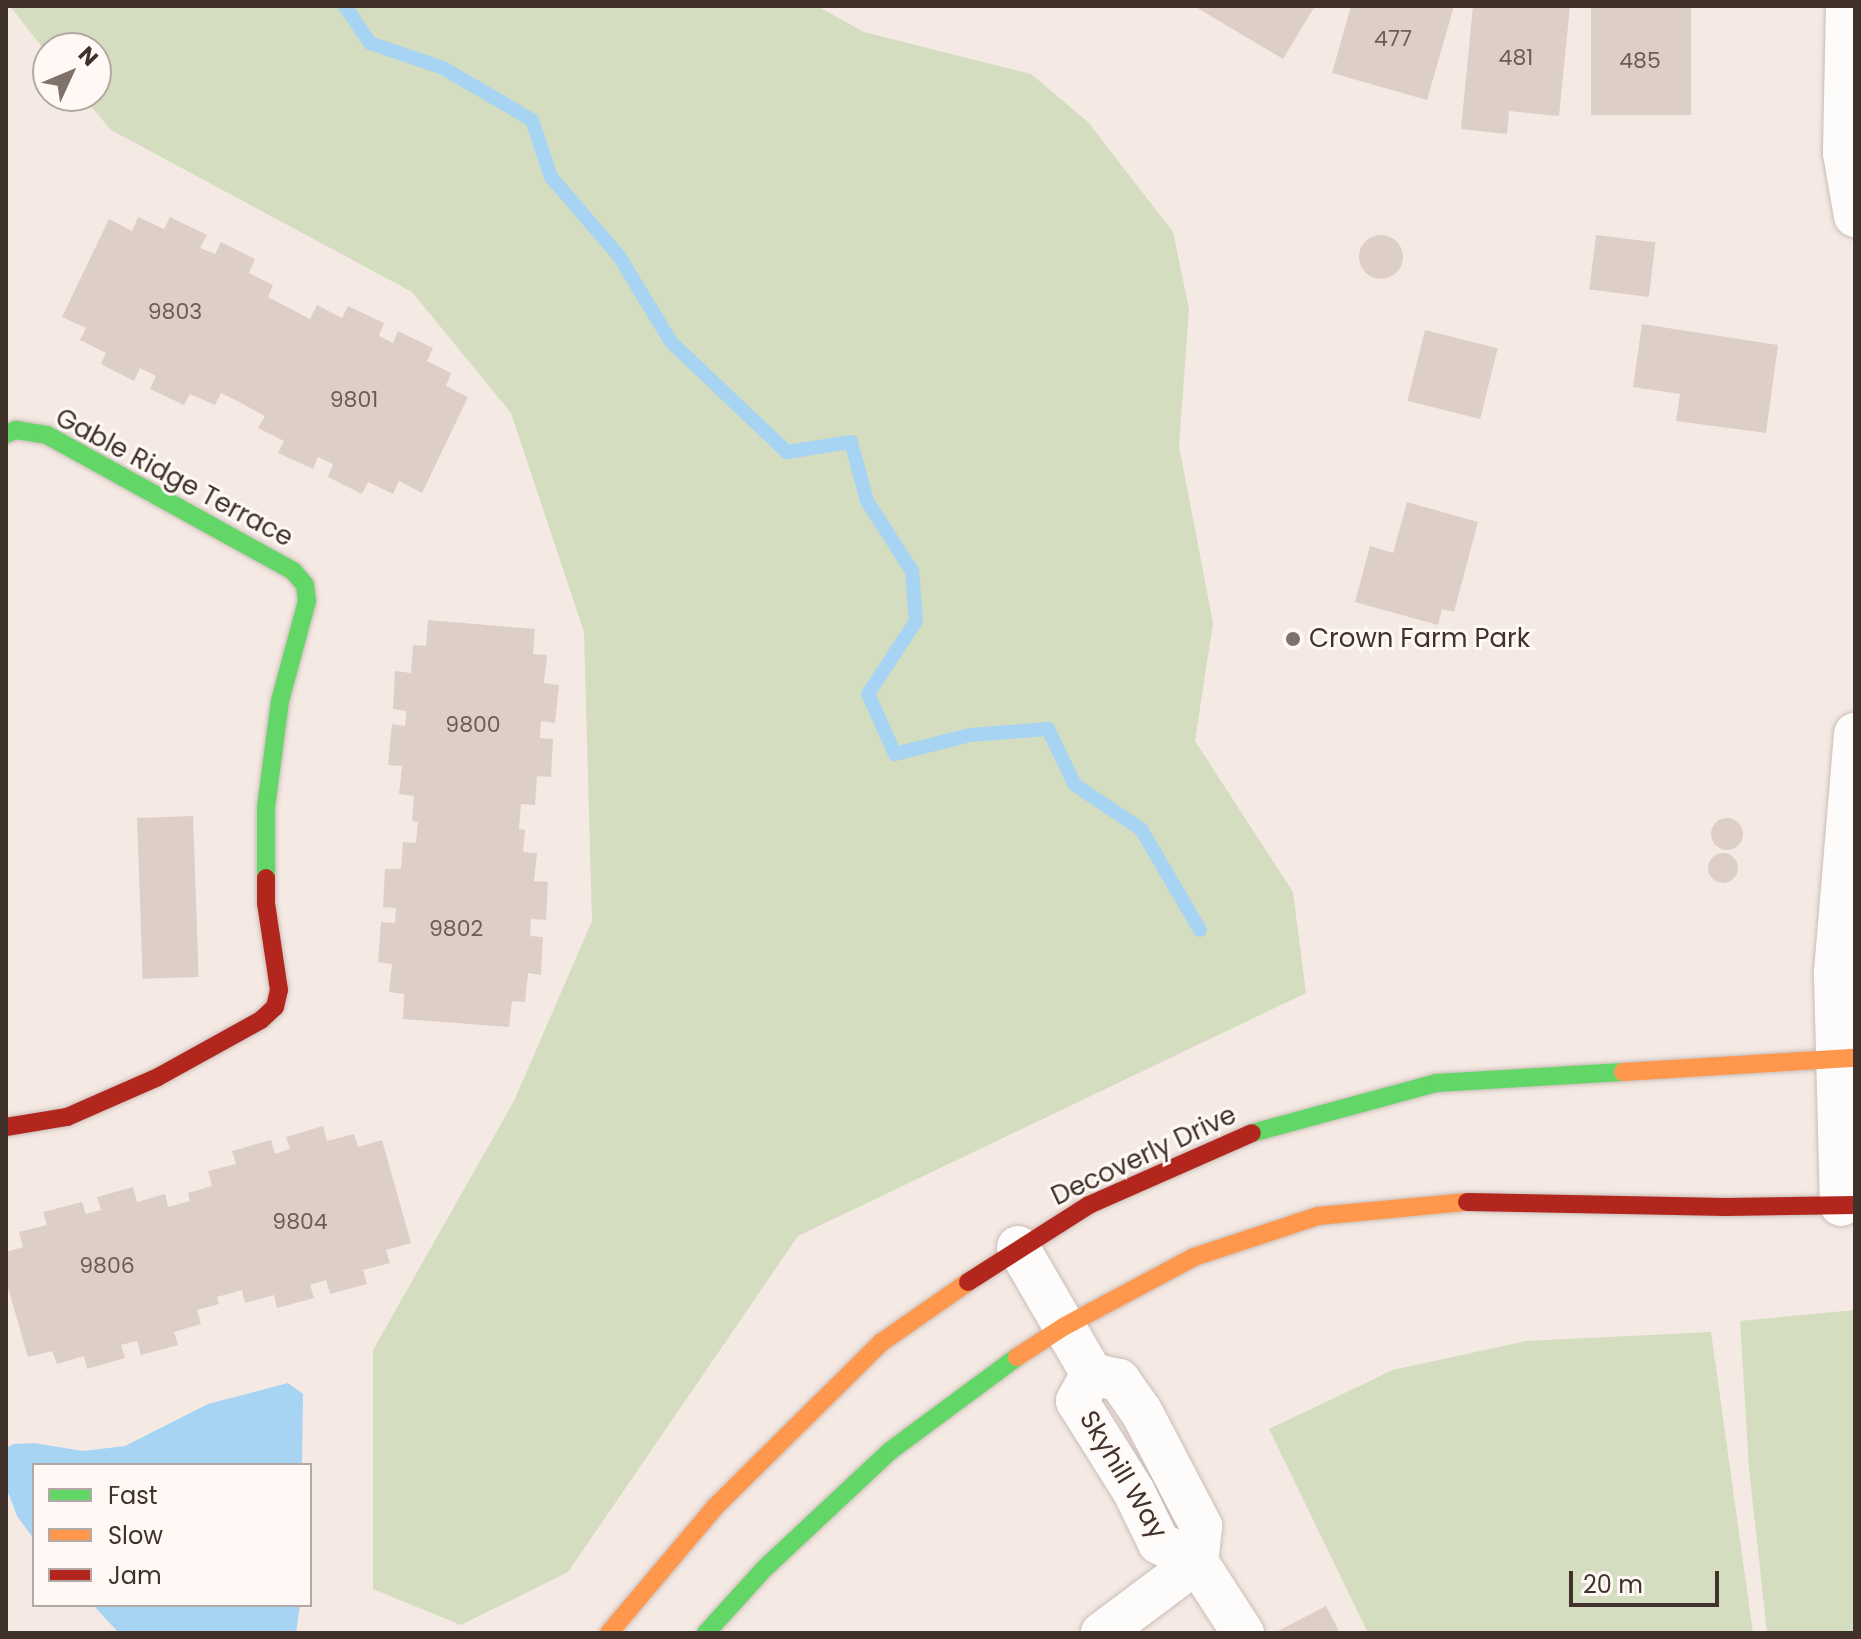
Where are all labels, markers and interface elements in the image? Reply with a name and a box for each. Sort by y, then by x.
house number: 477 [1374,26,1412,52]
north arrow [32,32,112,112]
text: N [71,40,105,73]
house number: 481 [1499,45,1533,71]
house number: 485 [1619,48,1661,74]
house number: 9803 [148,299,202,325]
house number: 9801 [330,387,378,413]
street label: Gable Ridge Terrace [50,402,298,554]
place label: Crown Farm Park [1309,623,1530,655]
marker: Crown Farm Park [1284,630,1302,648]
house number: 9800 [445,712,501,738]
house number: 9802 [429,916,483,942]
street label: Decoverly Drive [1047,1099,1241,1213]
house number: 9804 [272,1209,328,1235]
house number: 9806 [79,1253,135,1279]
street label: Skyhill Way [1073,1405,1173,1545]
legend [32,1463,312,1607]
text: Fast [108,1479,158,1512]
text: Slow [108,1519,163,1552]
scale bar [1573,1555,1723,1605]
text: Jam [108,1559,162,1592]
text: 20 m [1583,1568,1643,1601]

